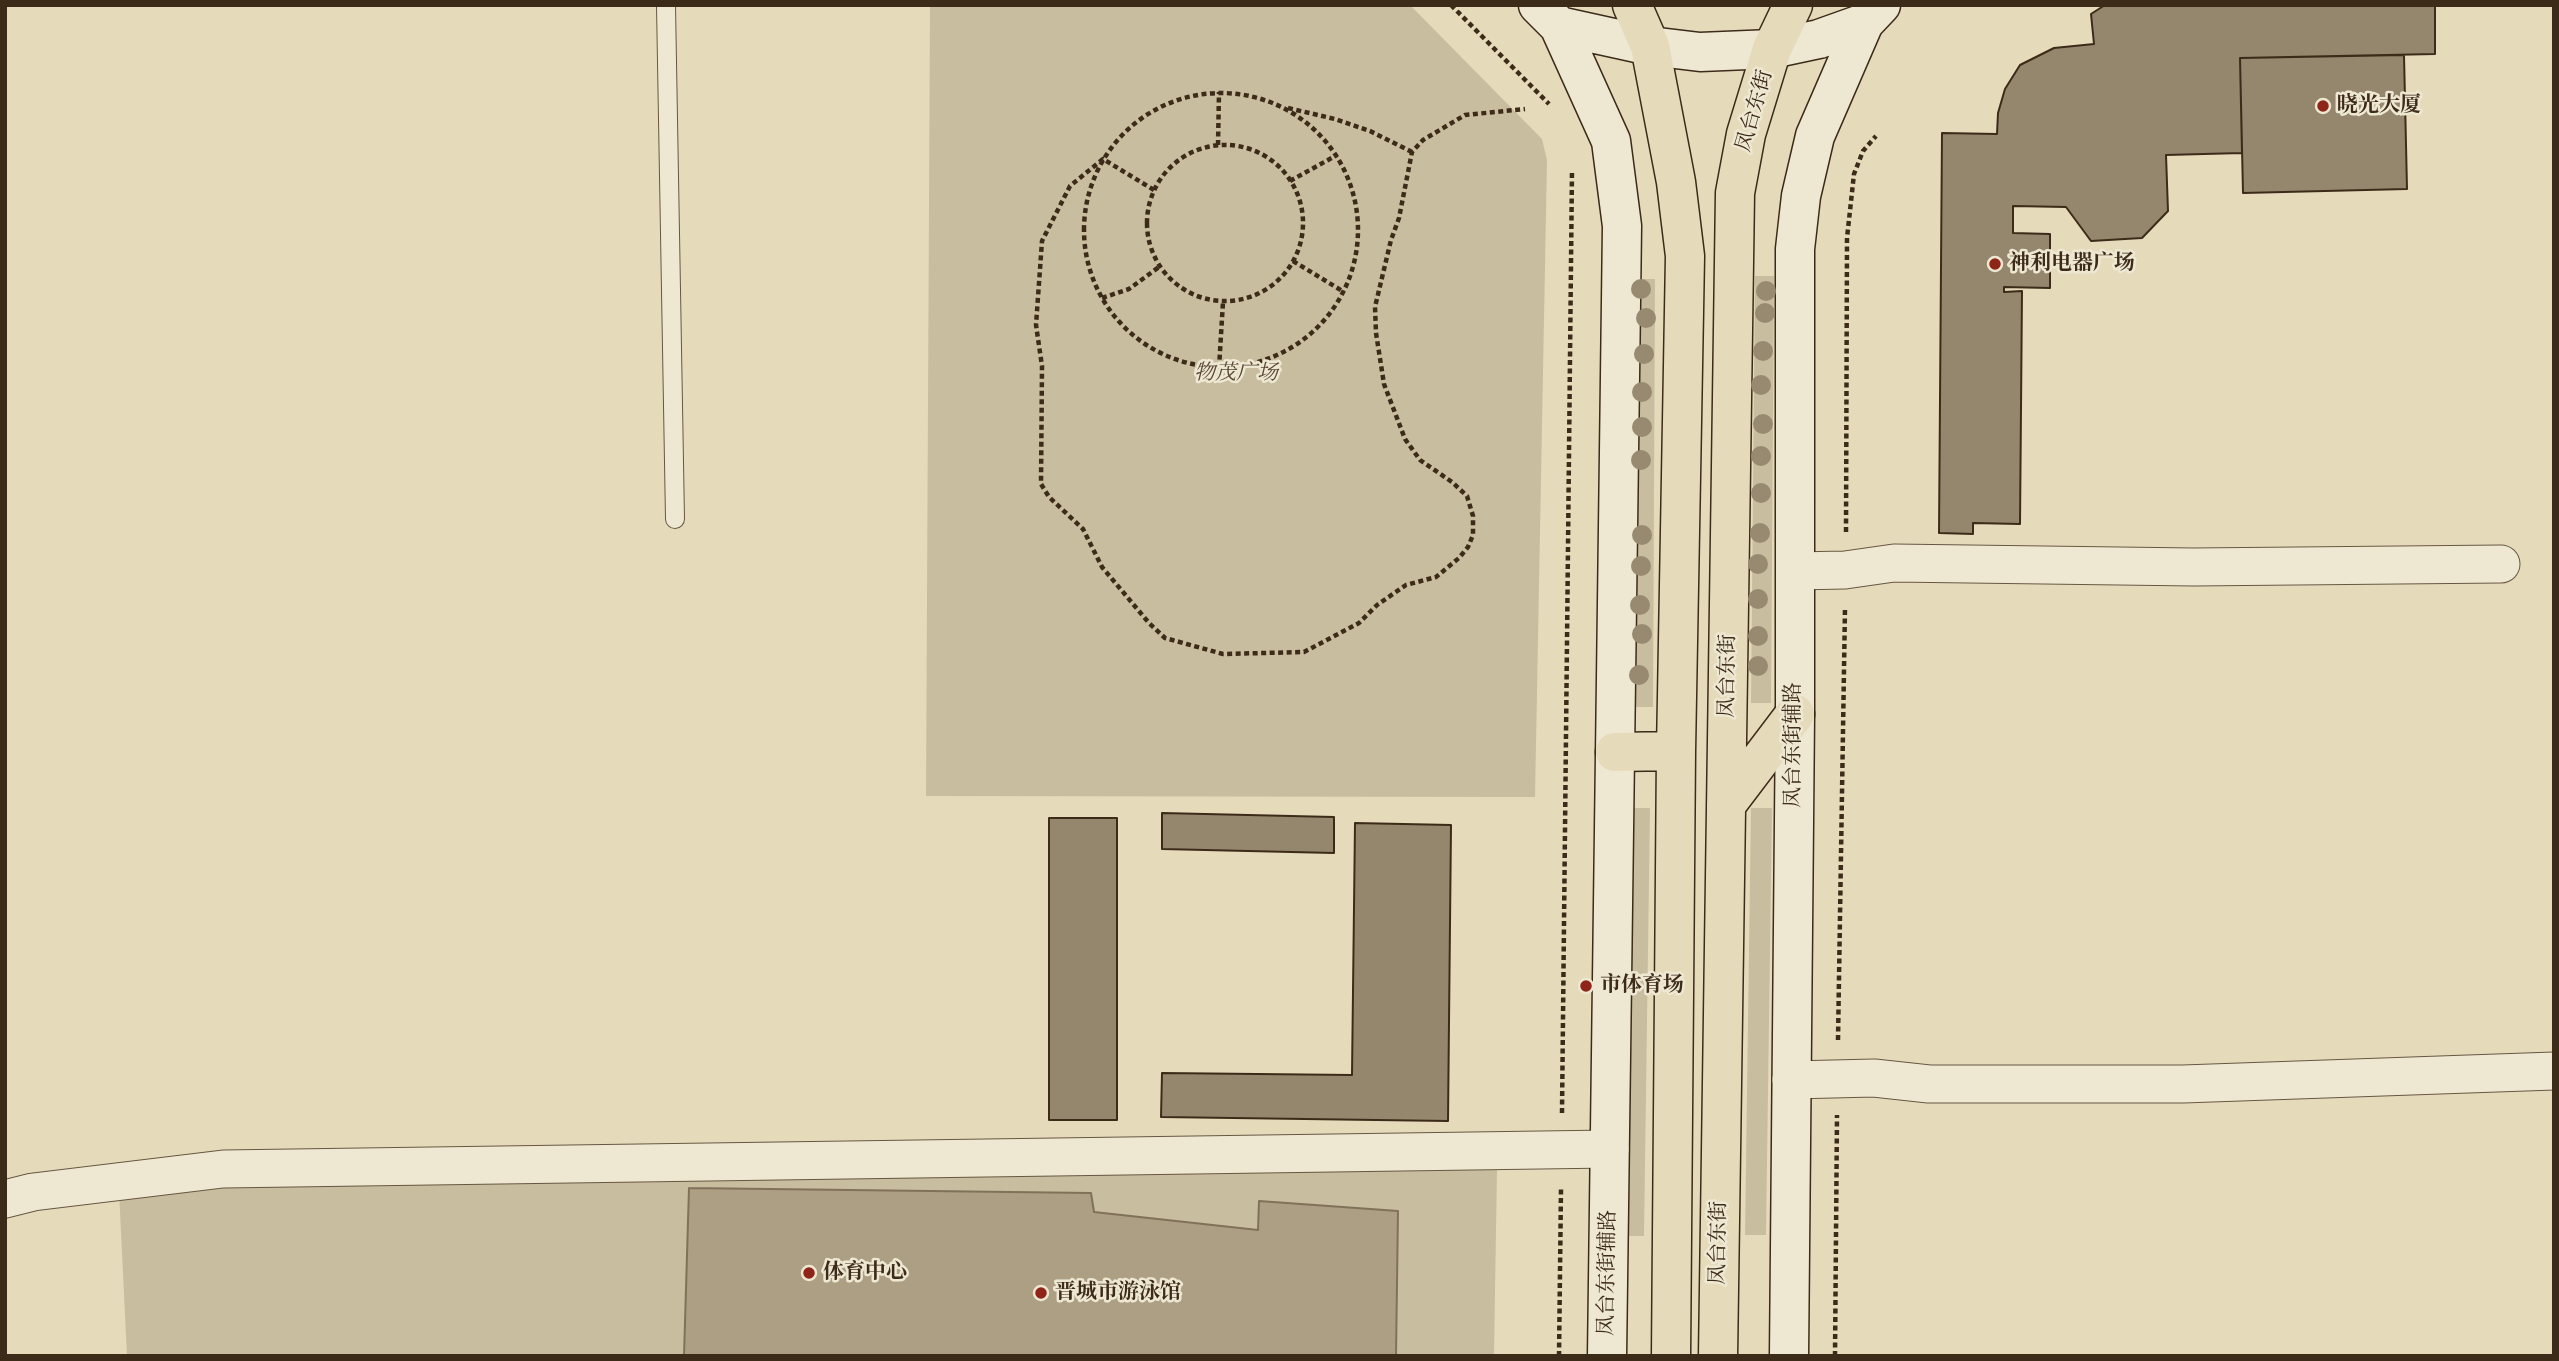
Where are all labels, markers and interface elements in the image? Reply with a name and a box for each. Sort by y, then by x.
street label: 凤台东街 [1731,67,1779,155]
place label: 晓光大厦 [2337,93,2421,119]
marker: 晓光大厦 [2315,98,2331,114]
place label: 神利电器广场 [2009,251,2135,277]
marker: 神利电器广场 [1987,256,2003,272]
park label: 物茂广场 [1194,361,1278,387]
street label: 凤台东街 [1715,634,1741,718]
street label: 凤台东街辅路 [1781,682,1807,808]
place label: 市体育场 [1600,973,1684,999]
marker: 市体育场 [1578,978,1594,994]
street label: 凤台东街 [1706,1201,1732,1285]
street label: 凤台东街辅路 [1594,1210,1622,1336]
place label: 体育中心 [823,1260,907,1286]
marker: 体育中心 [801,1265,817,1281]
place label: 晋城市游泳馆 [1055,1280,1181,1306]
marker: 晋城市游泳馆 [1033,1285,1049,1301]

